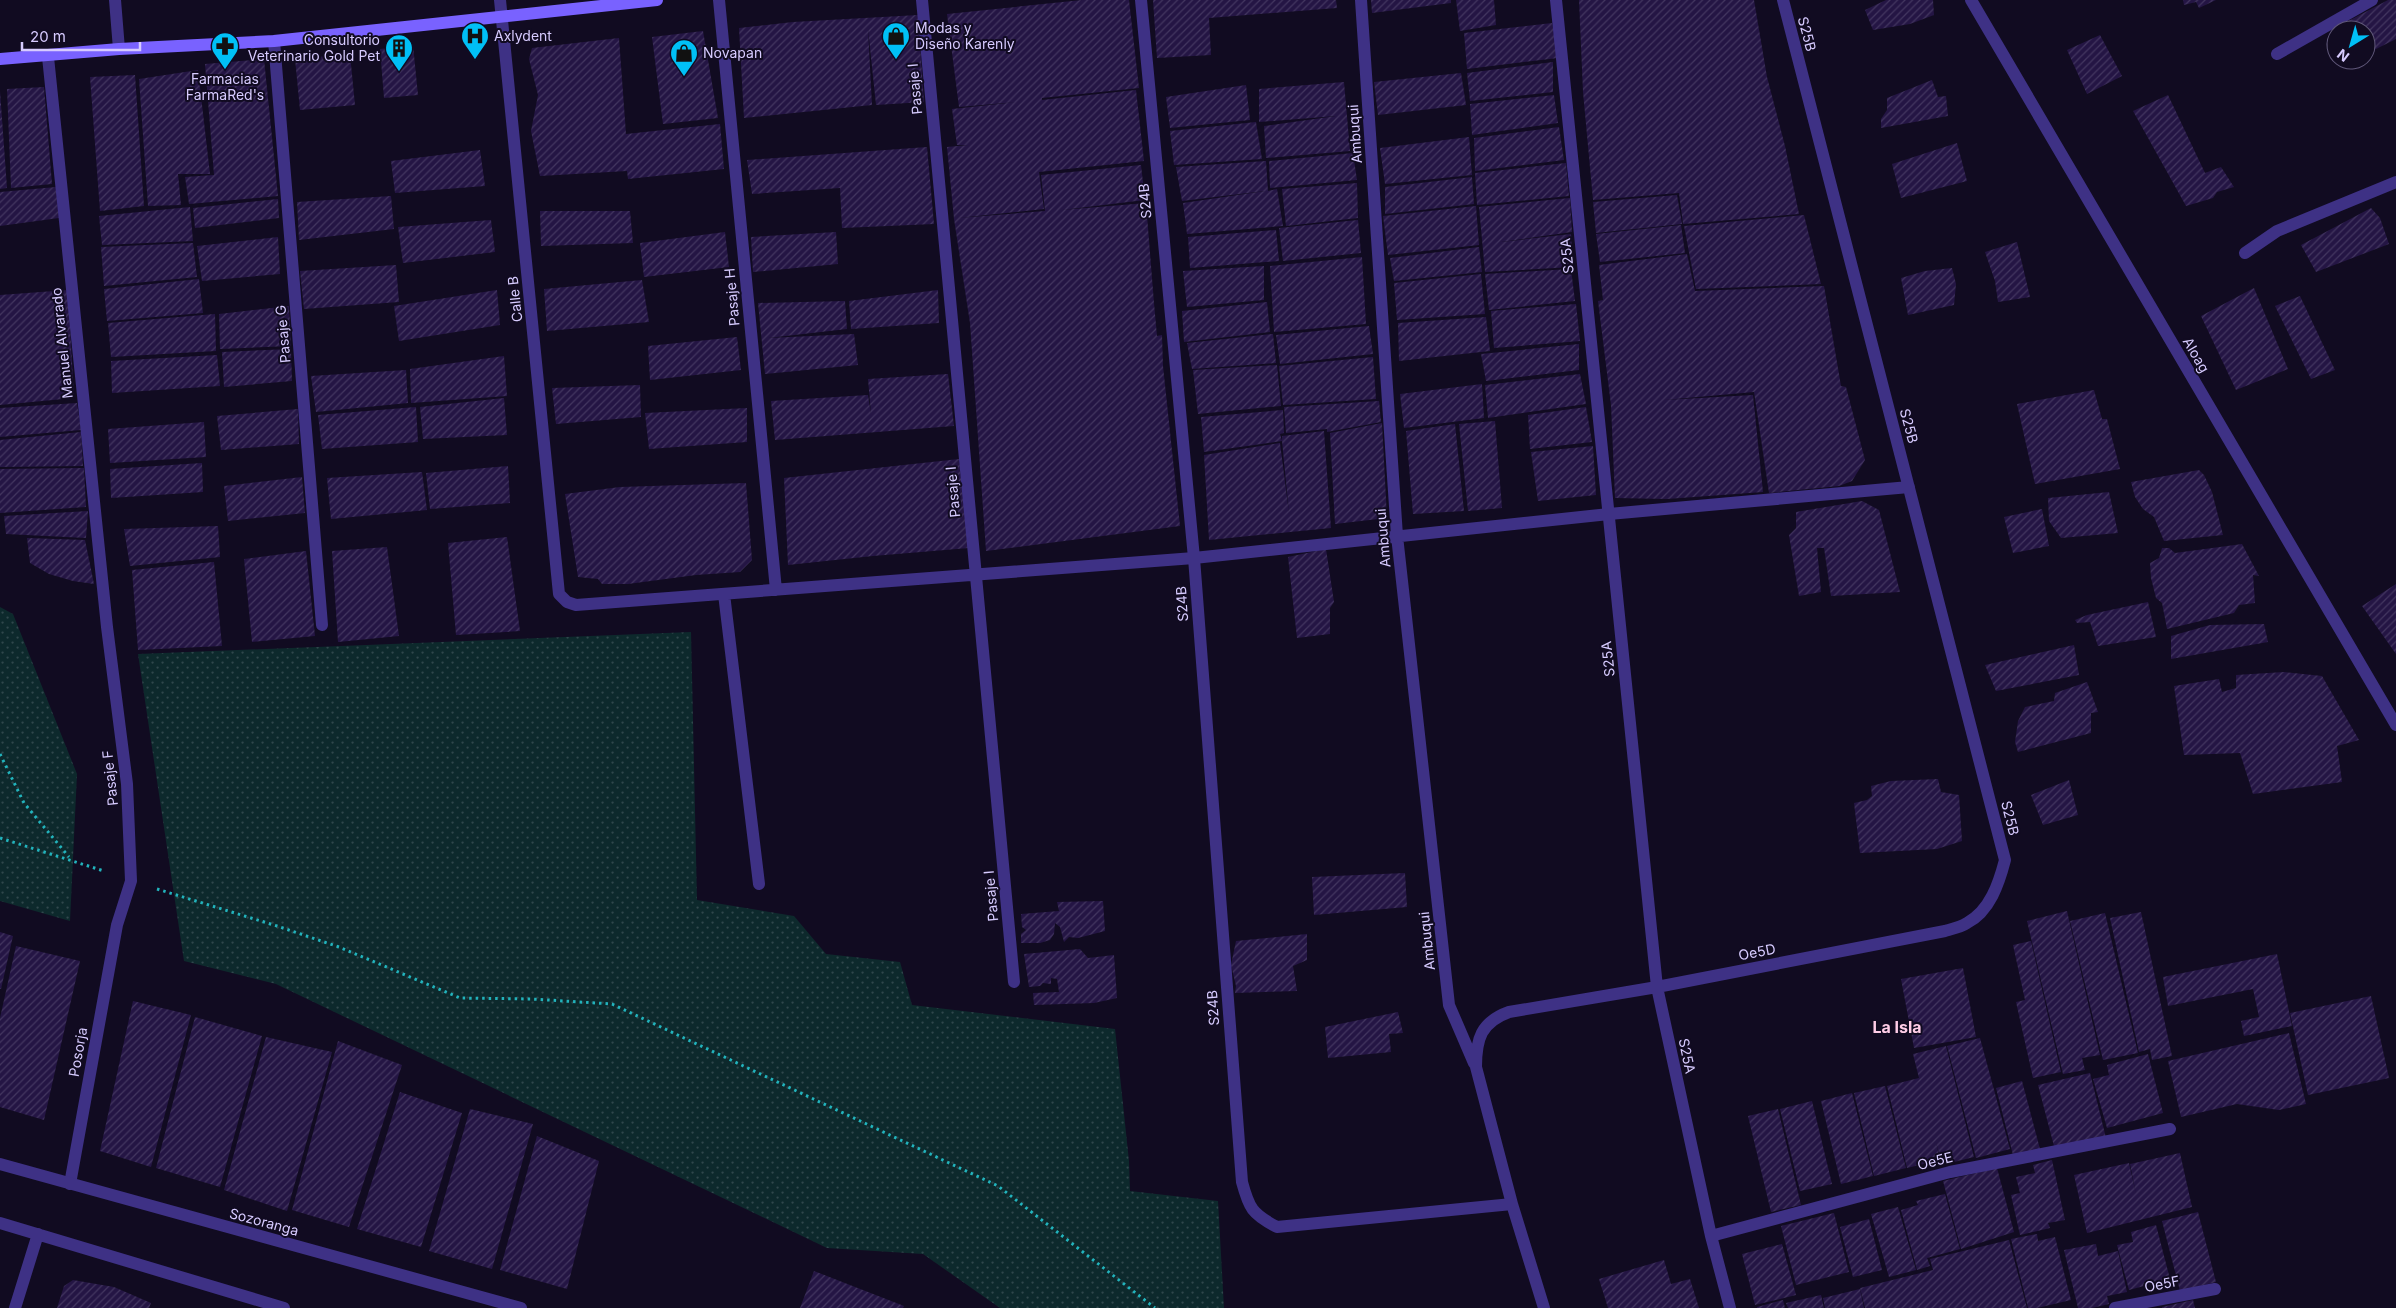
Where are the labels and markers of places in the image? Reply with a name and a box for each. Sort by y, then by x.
place label: Modas y Diseño Karenly [915,19,1015,52]
hospital icon: Axlydent [460,21,490,60]
shop icon: Modas y Diseño Karenly [881,21,911,60]
place label: Axlydent [494,27,552,44]
pharmacy icon: Farmacias FarmaRed's [210,31,240,70]
place label: Consultorio Veterinario Gold Pet [248,31,380,64]
building icon: Consultorio Veterinario Gold Pet [384,33,414,72]
shop icon: Novapan [669,38,699,77]
place label: Novapan [703,44,762,61]
place label: Farmacias FarmaRed's [186,70,264,103]

